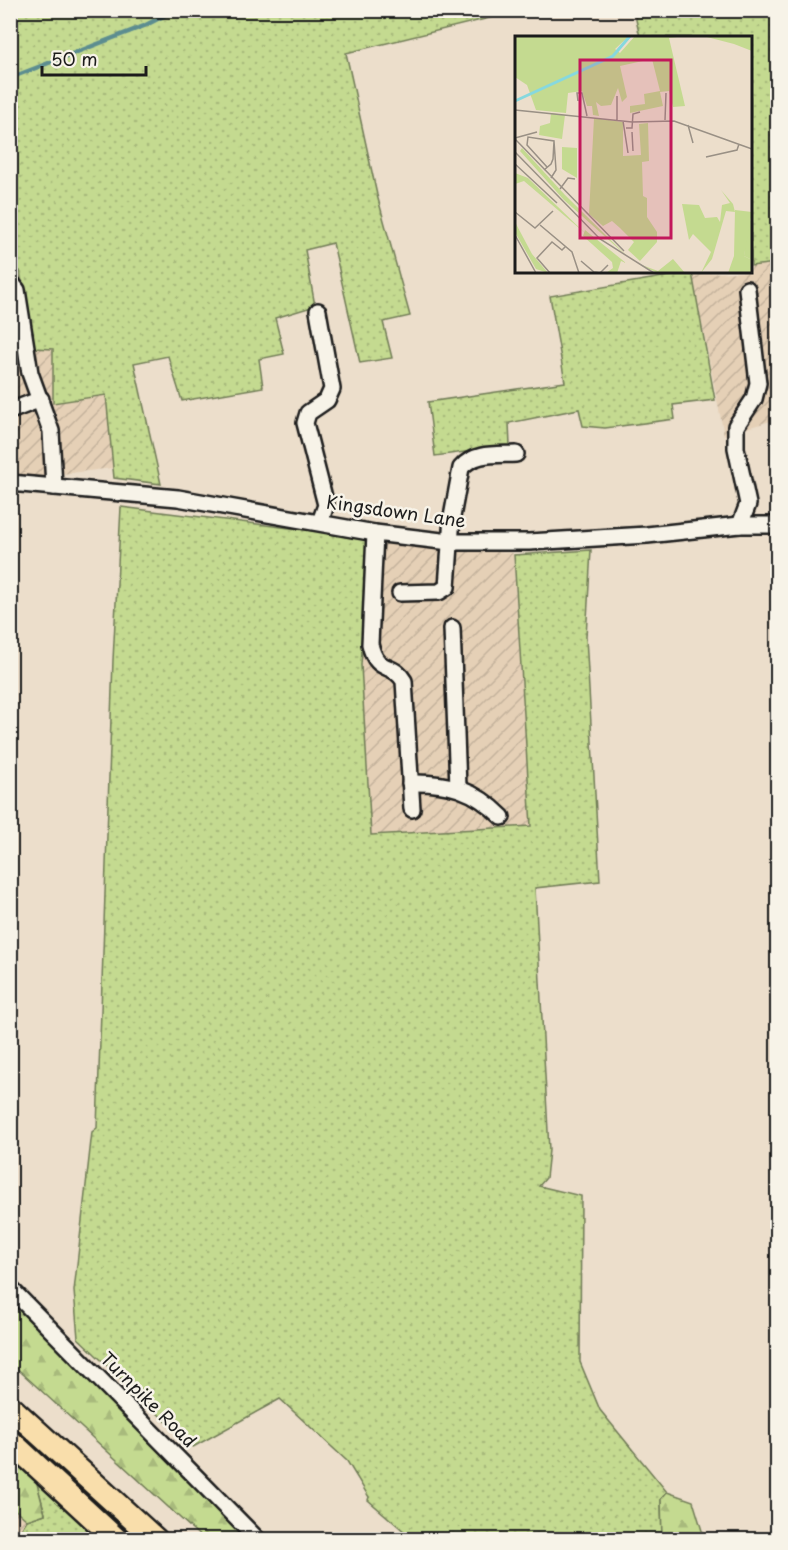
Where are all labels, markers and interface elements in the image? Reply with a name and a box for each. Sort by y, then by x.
inset map [515,36,752,273]
scale bar [42,39,146,77]
text: 50 m [51,45,98,72]
street label: Kingsdown Lane [325,487,468,534]
street label: Turnpike Road [95,1345,203,1453]

